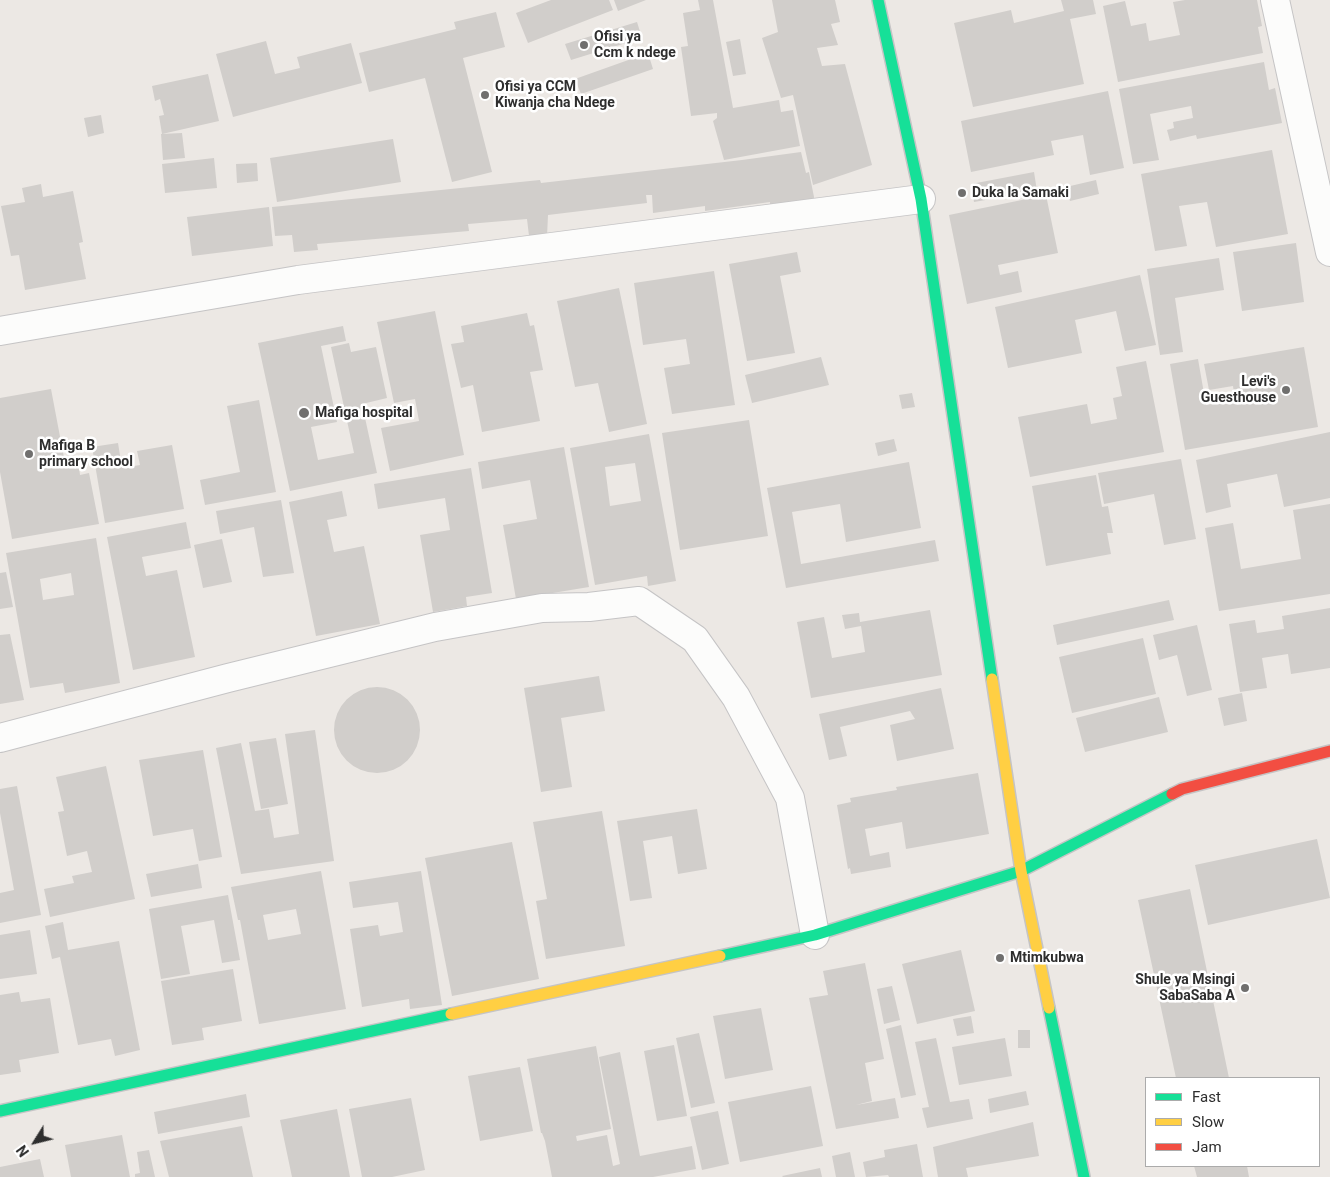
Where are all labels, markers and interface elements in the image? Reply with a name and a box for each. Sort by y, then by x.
place label: Ofisi ya Ccm k ndege [594,29,676,62]
marker: Ofisi ya Ccm k ndege [578,39,590,51]
place label: Ofisi ya CCM Kiwanja cha Ndege [495,79,615,111]
marker: Ofisi ya CCM Kiwanja cha Ndege [479,89,491,101]
place label: Duka la Samaki [972,185,1069,201]
marker: Duka la Samaki [956,187,968,199]
place label: Levi's Guesthouse [1201,374,1276,407]
marker: Levi's Guesthouse [1280,384,1292,396]
place label: Mafiga hospital [315,405,413,421]
marker: Mafiga hospital [297,406,311,420]
place label: Mafiga B primary school [39,438,133,471]
marker: Mafiga B primary school [23,448,35,460]
place label: Mtimkubwa [1010,950,1084,966]
marker: Mtimkubwa [994,952,1006,964]
place label: Shule ya Msingi SabaSaba A [1135,972,1235,1004]
marker: Shule ya Msingi SabaSaba A [1239,982,1251,994]
legend [1145,1077,1320,1167]
text: Fast [1192,1088,1221,1106]
text: Slow [1192,1113,1224,1131]
north arrow [10,1117,60,1167]
text: Jam [1192,1138,1222,1156]
text: N [13,1142,32,1160]

